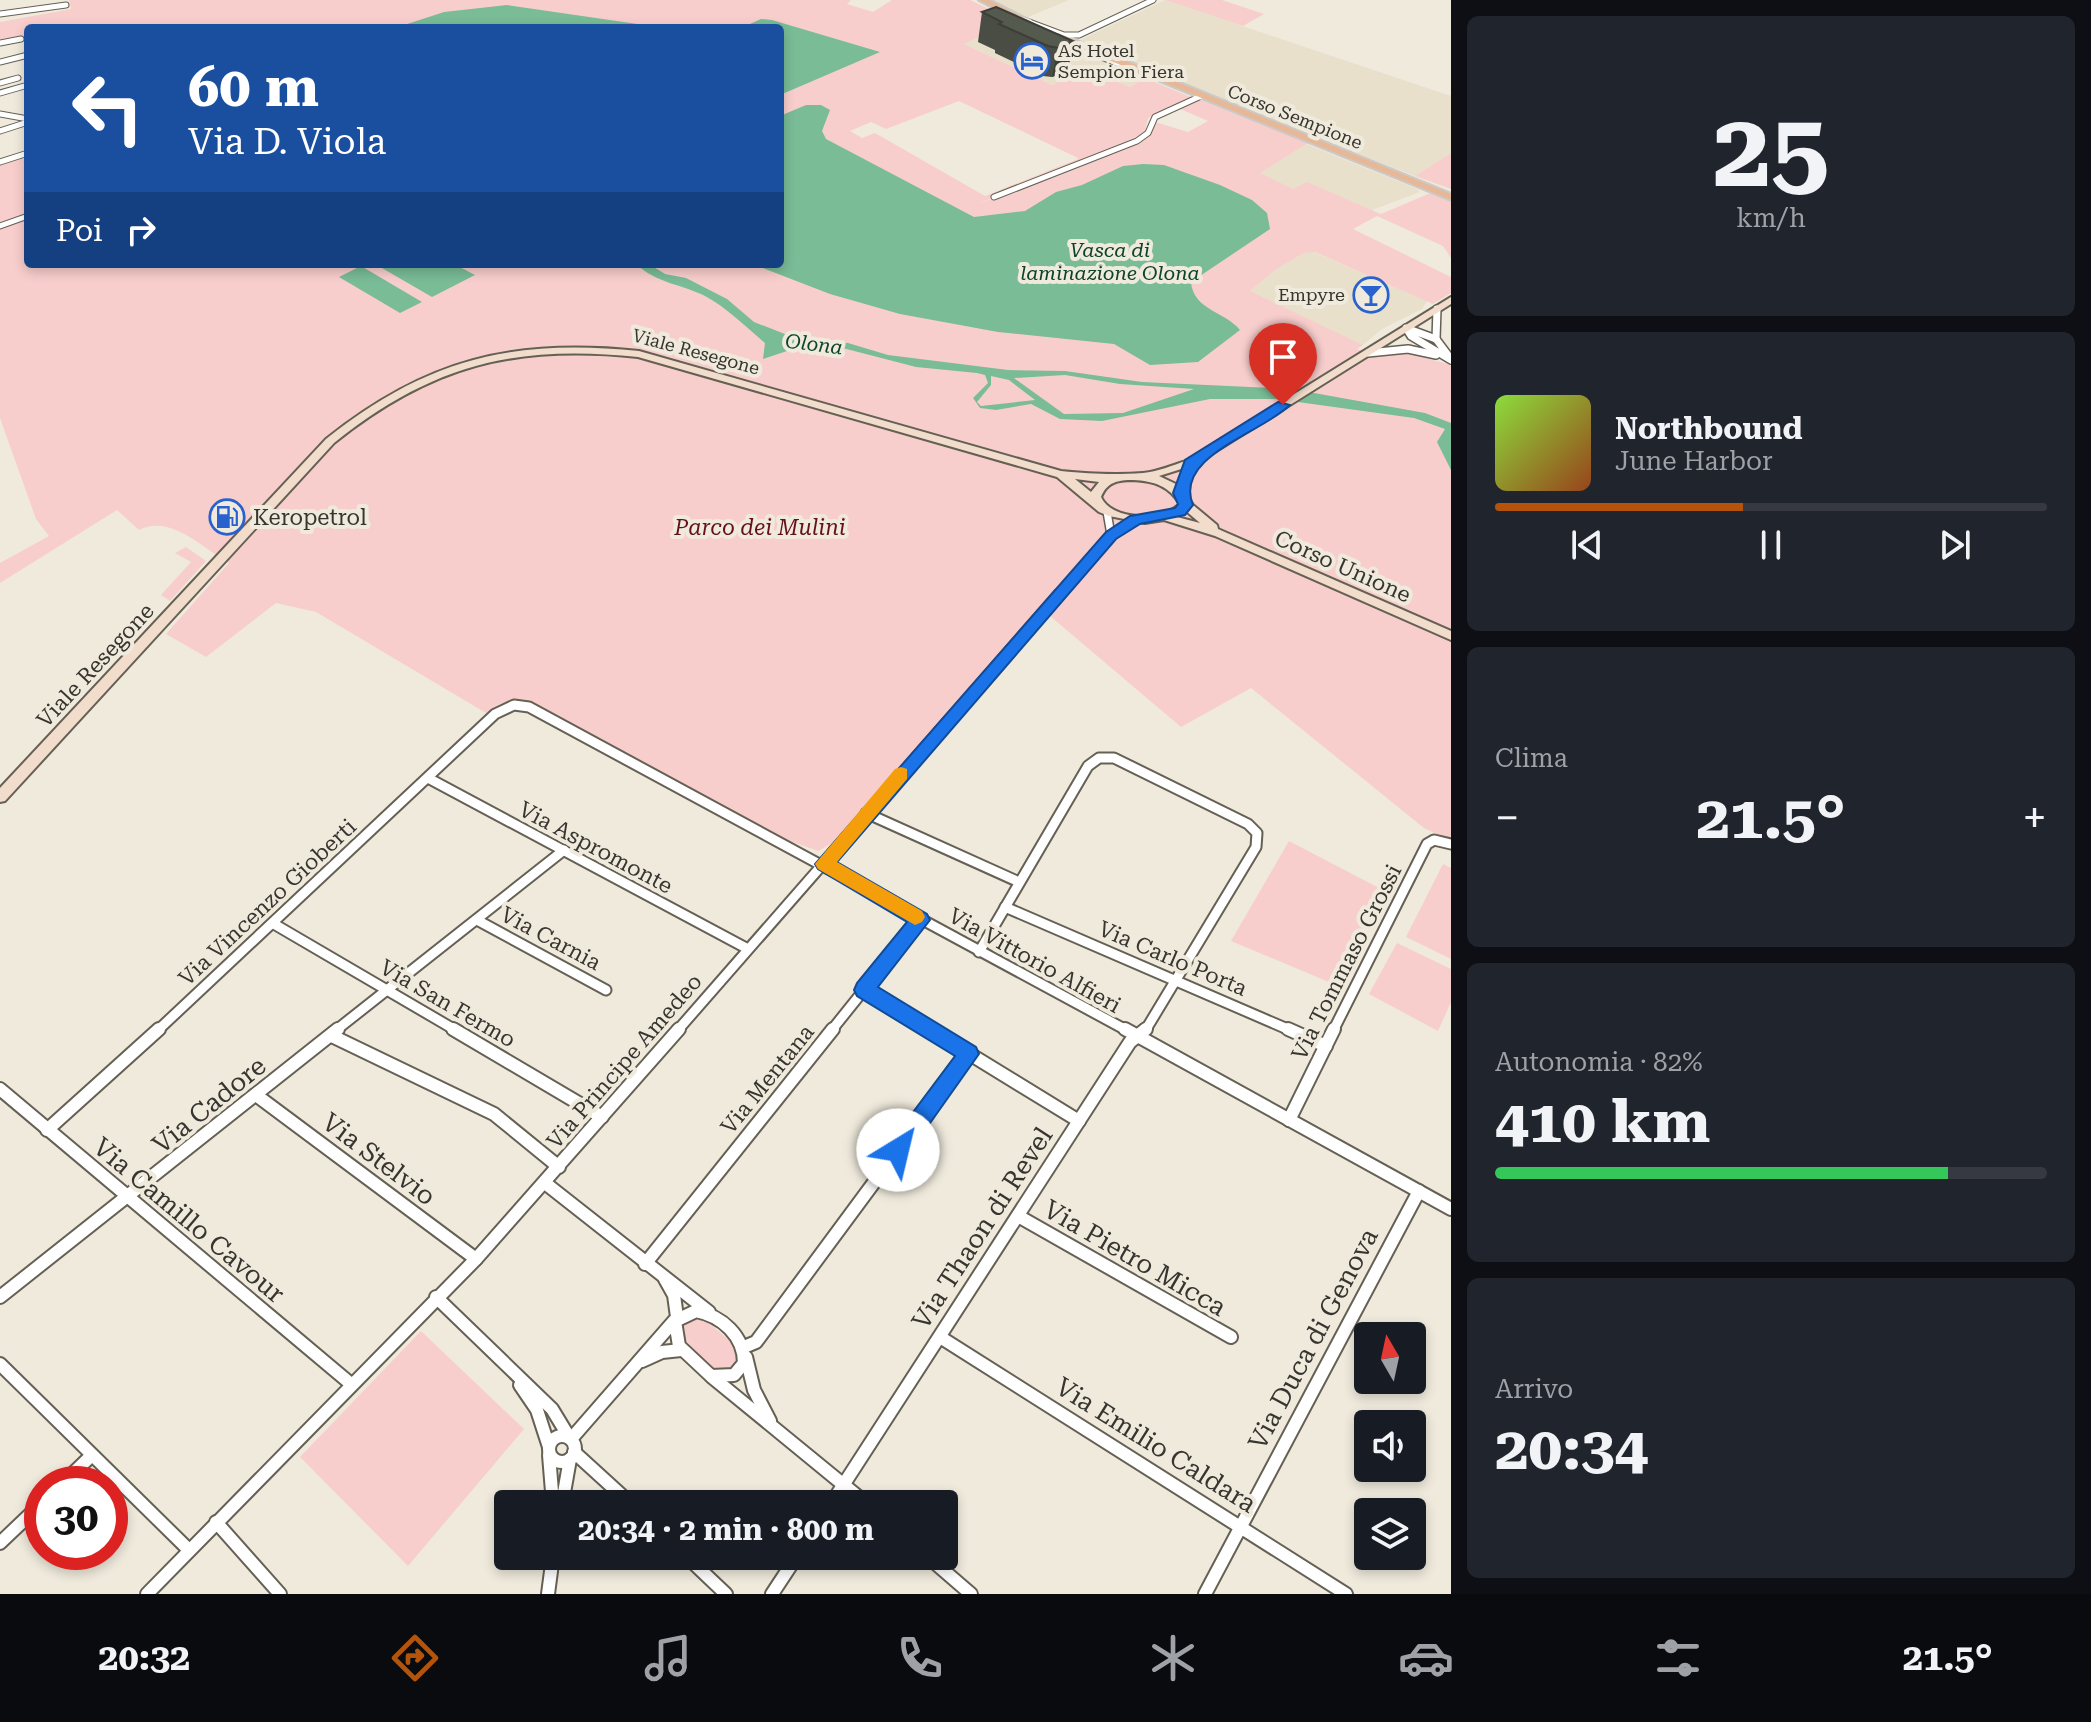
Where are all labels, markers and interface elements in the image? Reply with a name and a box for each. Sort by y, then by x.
place label: AS Hotel Sempion Fiera [1058,40,1184,82]
hotel icon: AS Hotel Sempion Fiera [1013,42,1051,80]
text: 60 m [188,54,319,120]
icon: left [56,56,160,160]
street label: Corso Sempione [1225,80,1366,153]
text: 25 [1713,90,1829,211]
text: Via D. Viola [188,121,386,163]
text: km/h [1736,203,1806,233]
icon: right [119,208,163,252]
text: Poi [56,213,103,248]
water label: Vasca di laminazione Olona [1020,238,1200,285]
bar icon: Empyre [1352,276,1390,314]
place label: Empyre [1278,284,1345,305]
pin [1249,323,1317,405]
street label: Viale Resegone [630,324,762,379]
water label: Olona [784,329,844,359]
icon: arrive [1261,335,1305,379]
text: Northbound [1615,411,1803,446]
text: June Harbor [1615,446,1773,476]
fuel station icon: Keropetrol [208,498,246,536]
place label: Keropetrol [253,505,367,530]
park label: Parco dei Mulini [673,515,846,540]
icon: previous [1565,523,1609,567]
icon: pause [1749,523,1793,567]
icon: next [1933,523,1977,567]
street label: Corso Unione [1271,525,1415,608]
street label: Viale Resegone [32,598,159,732]
text: Clima [1495,743,1568,773]
text: 21.5° [1696,782,1846,853]
text: − [1495,792,1520,844]
text: + [2022,792,2047,844]
street label: Via Aspromonte [515,796,677,898]
street label: Via Vincenzo Gioberti [174,814,361,991]
street label: Via Tommaso Grossi [1286,861,1407,1064]
street label: Via Carnia [496,902,605,975]
street label: Via Vittorio Alfieri [944,903,1125,1018]
street label: Via Carlo Porta [1095,916,1251,1001]
street label: Via San Fermo [376,955,520,1052]
street label: Via Principe Amedeo [542,969,707,1154]
street label: Via Mentana [716,1020,819,1139]
text: Autonomia · 82% [1495,1047,1702,1077]
street label: Via Cadore [146,1050,272,1160]
text: 410 km [1495,1086,1710,1157]
street label: Via Stelvio [316,1107,442,1211]
position arrow [856,1108,940,1192]
street label: Via Thaon di Revel [906,1122,1058,1334]
street label: Via Camillo Cavour [87,1131,291,1309]
street label: Via Pietro Micca [1039,1194,1231,1322]
street label: Via Duca di Genova [1242,1223,1384,1455]
north arrow [1354,1322,1426,1394]
map controls [1354,1322,1426,1570]
street label: Via Emilio Caldara [1050,1371,1262,1519]
text: Arrivo [1495,1374,1573,1404]
button: sound [1354,1410,1426,1482]
text: 20:34 [1495,1413,1648,1484]
speed limit sign: 30 [24,1466,128,1570]
button: layers [1354,1498,1426,1570]
text: 20:34 · 2 min · 800 m [578,1512,874,1547]
icon: directions [387,1630,443,1686]
icon: music [640,1630,696,1686]
icon: phone [892,1630,948,1686]
icon: climate [1145,1630,1201,1686]
icon: car [1398,1630,1454,1686]
icon: filters [1650,1630,1706,1686]
text: 20:32 [98,1637,190,1679]
text: 21.5° [1903,1637,1993,1679]

